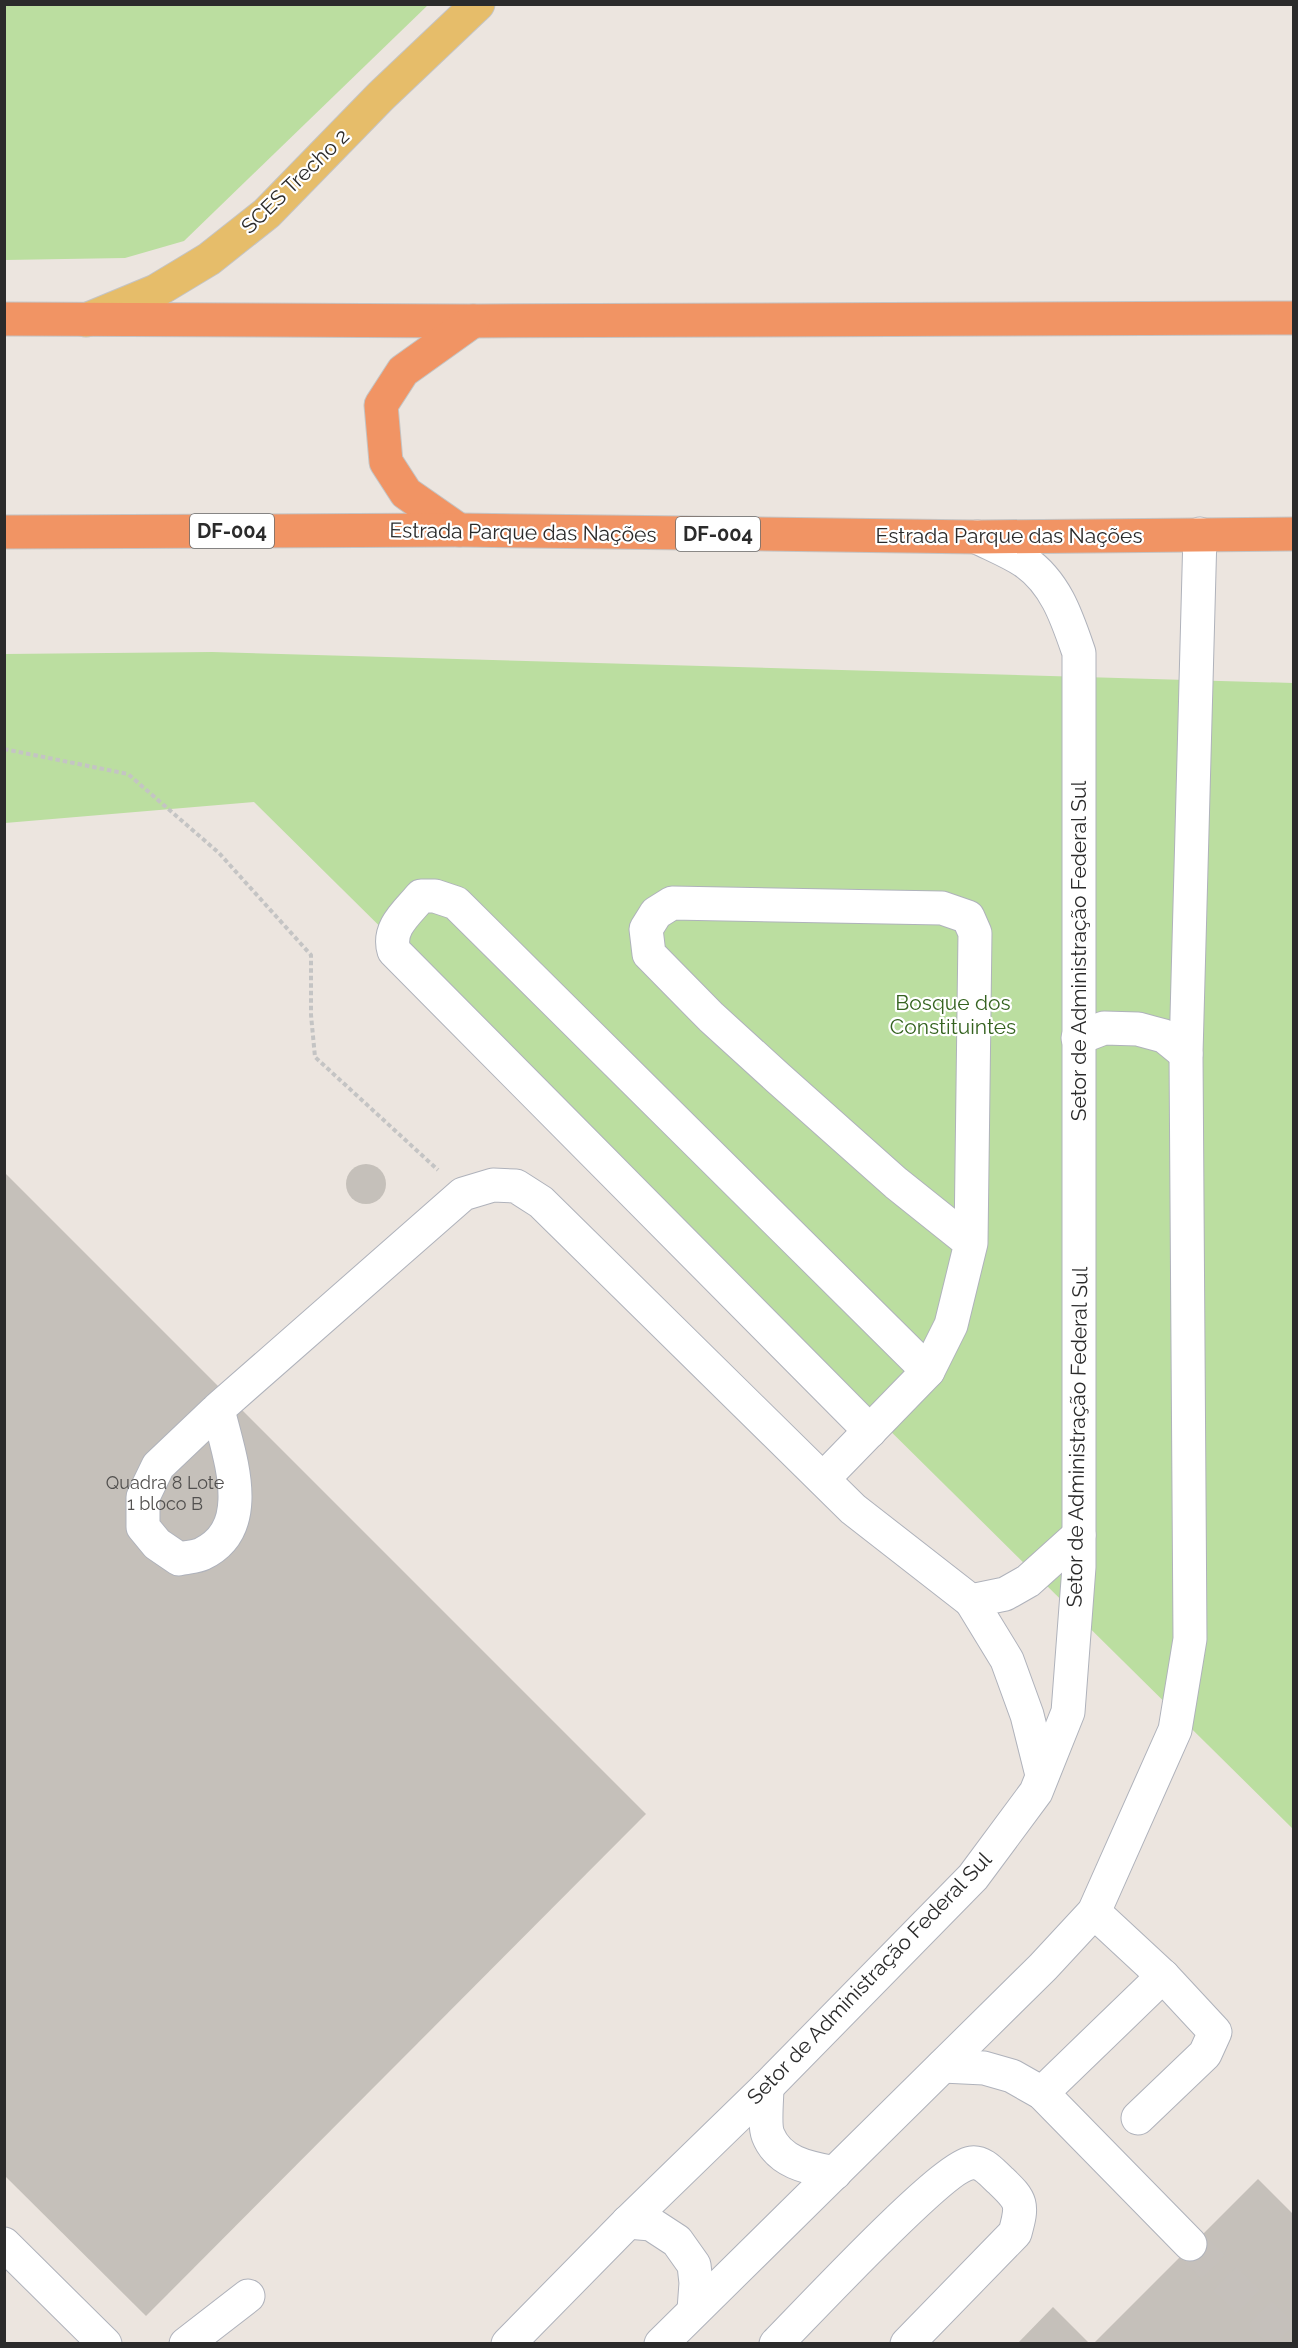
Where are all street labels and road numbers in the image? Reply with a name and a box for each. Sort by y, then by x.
street label: SCES Trecho 2 [236,123,354,239]
road number: DF-004 [190,514,274,548]
street label: Estrada Parque das Nações [389,517,657,547]
road number: DF-004 [676,517,760,551]
street label: Estrada Parque das Nações [875,523,1143,548]
street label: Setor de Administração Federal Sul [1066,780,1091,1121]
street label: Setor de Administração Federal Sul [1062,1266,1092,1607]
street label: Setor de Administração Federal Sul [742,1847,996,2109]

